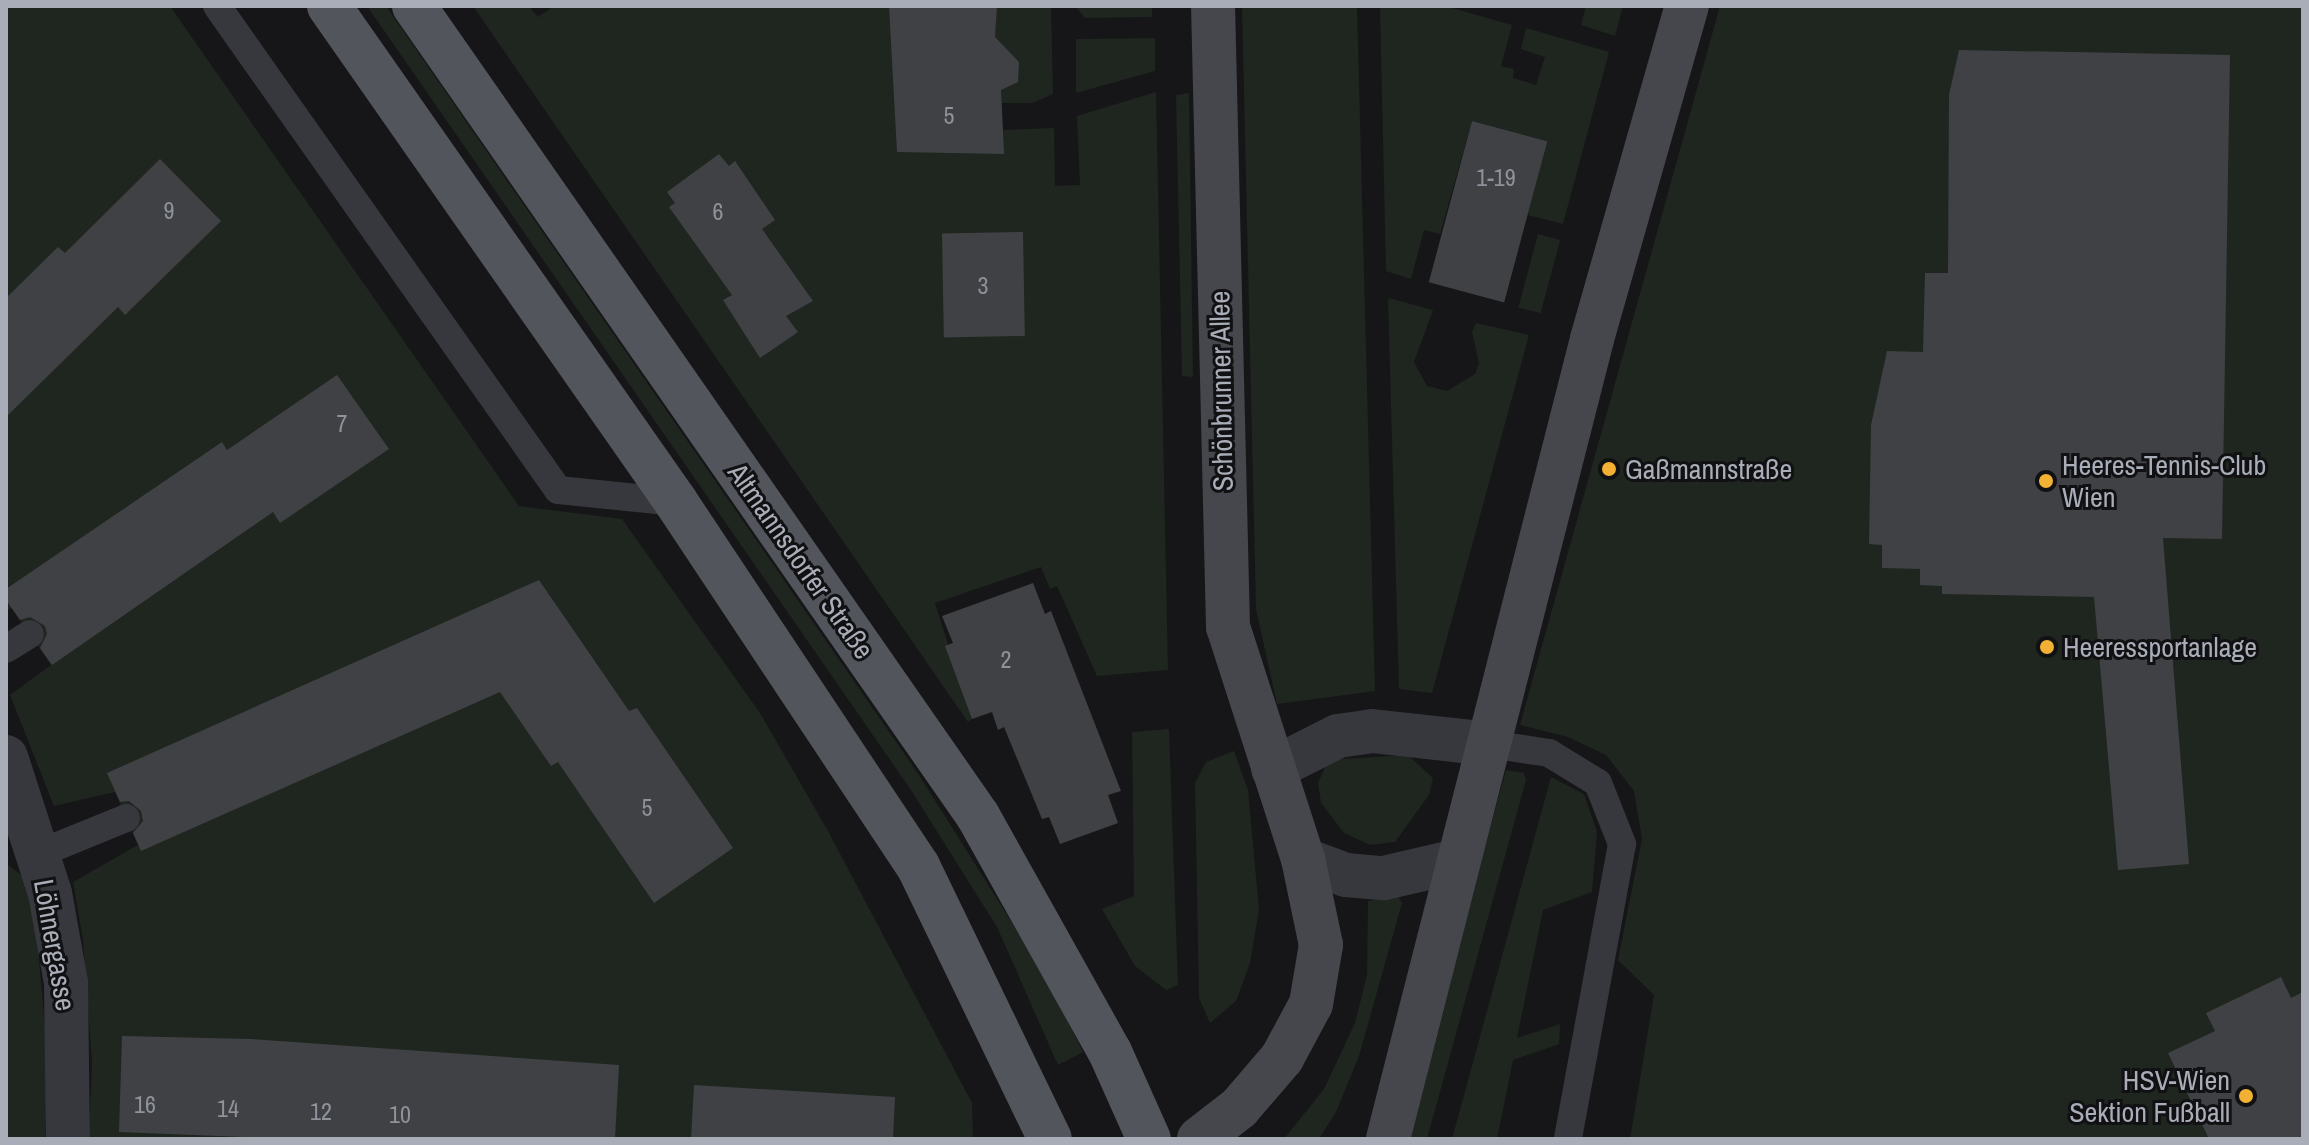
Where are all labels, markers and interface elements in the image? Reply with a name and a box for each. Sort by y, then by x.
house number: 5 [944,102,954,130]
house number: 1-19 [1476,164,1516,192]
house number: 9 [164,197,174,225]
house number: 6 [713,198,723,226]
house number: 3 [978,272,988,300]
street label: Schönbrunner Allee [1202,290,1240,492]
house number: 7 [337,410,347,438]
place label: Heeres-Tennis-Club Wien [2062,448,2266,514]
place label: Gaßmannstraße [1625,452,1792,486]
street label: Altmannsdorfer Straße [721,457,881,665]
marker: Gaßmannstraße [1600,460,1618,478]
marker: Heeres-Tennis-Club Wien [2037,472,2055,490]
place label: Heeressportanlage [2063,630,2257,664]
marker: Heeressportanlage [2038,638,2056,656]
house number: 2 [1001,646,1011,674]
house number: 5 [642,794,652,822]
street label: Löhnergasse [27,877,83,1013]
place label: HSV-Wien Sektion Fußball [2069,1063,2230,1129]
marker: HSV-Wien Sektion Fußball [2237,1087,2255,1105]
house number: 16 [134,1091,156,1119]
house number: 14 [217,1095,239,1123]
house number: 12 [310,1098,332,1126]
house number: 10 [389,1101,411,1129]

